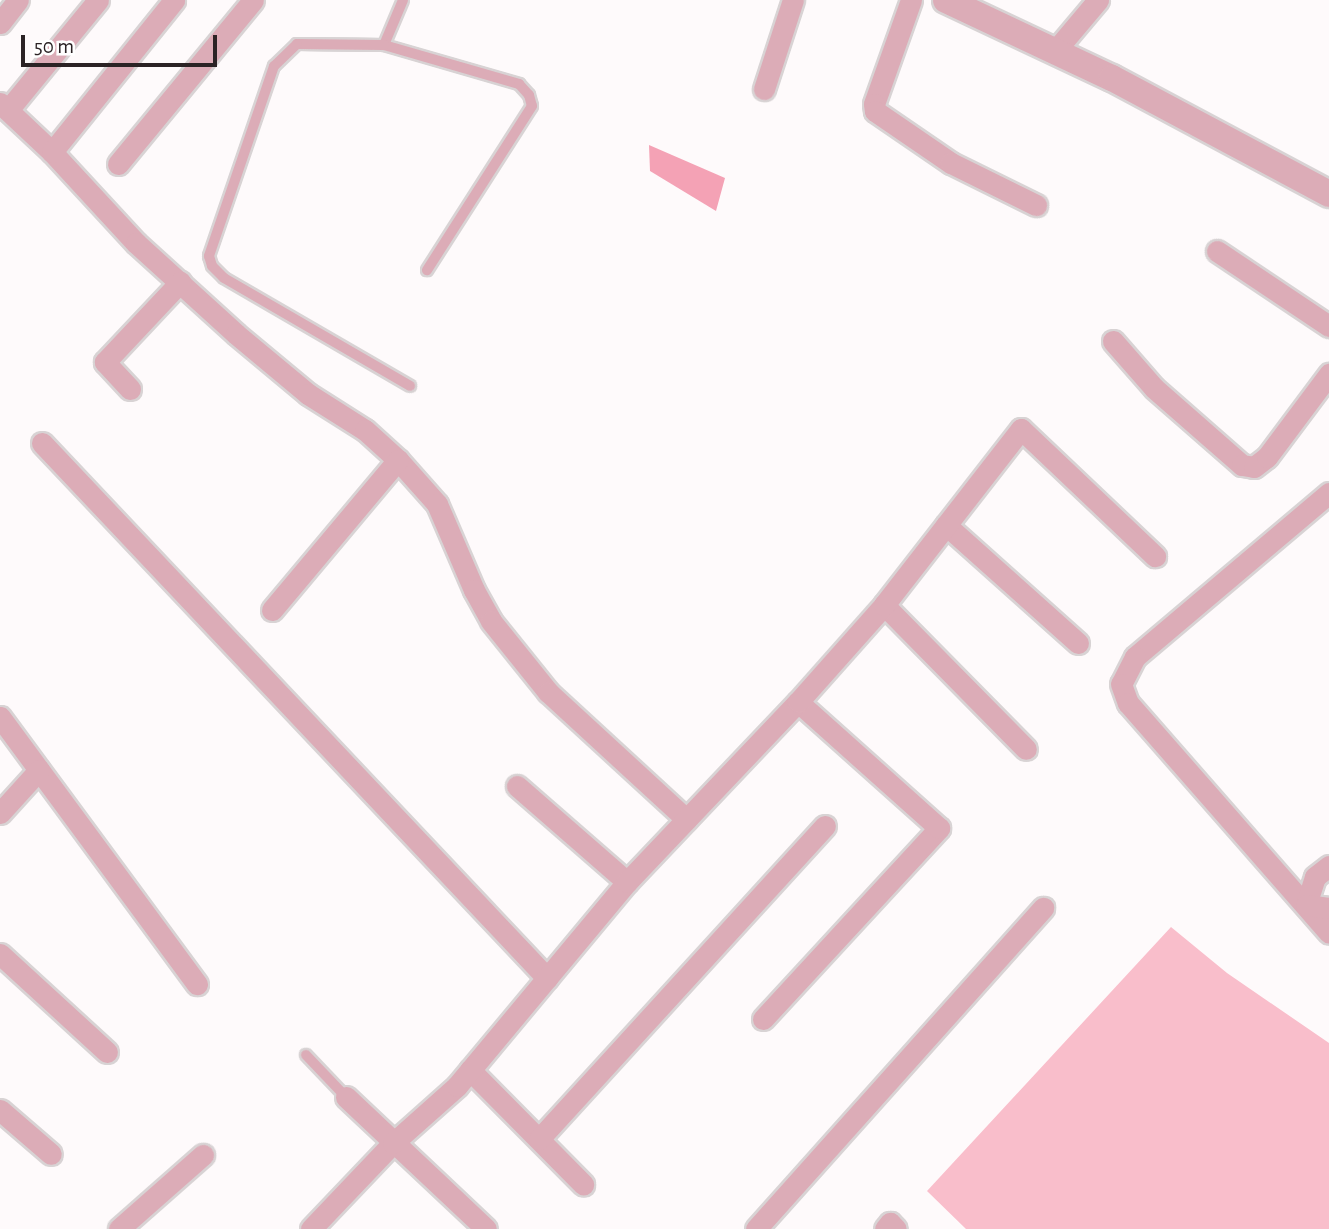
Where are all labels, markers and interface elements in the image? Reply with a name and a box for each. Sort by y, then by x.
scale bar [24,21,220,65]
text: 50 m [34,36,74,57]

